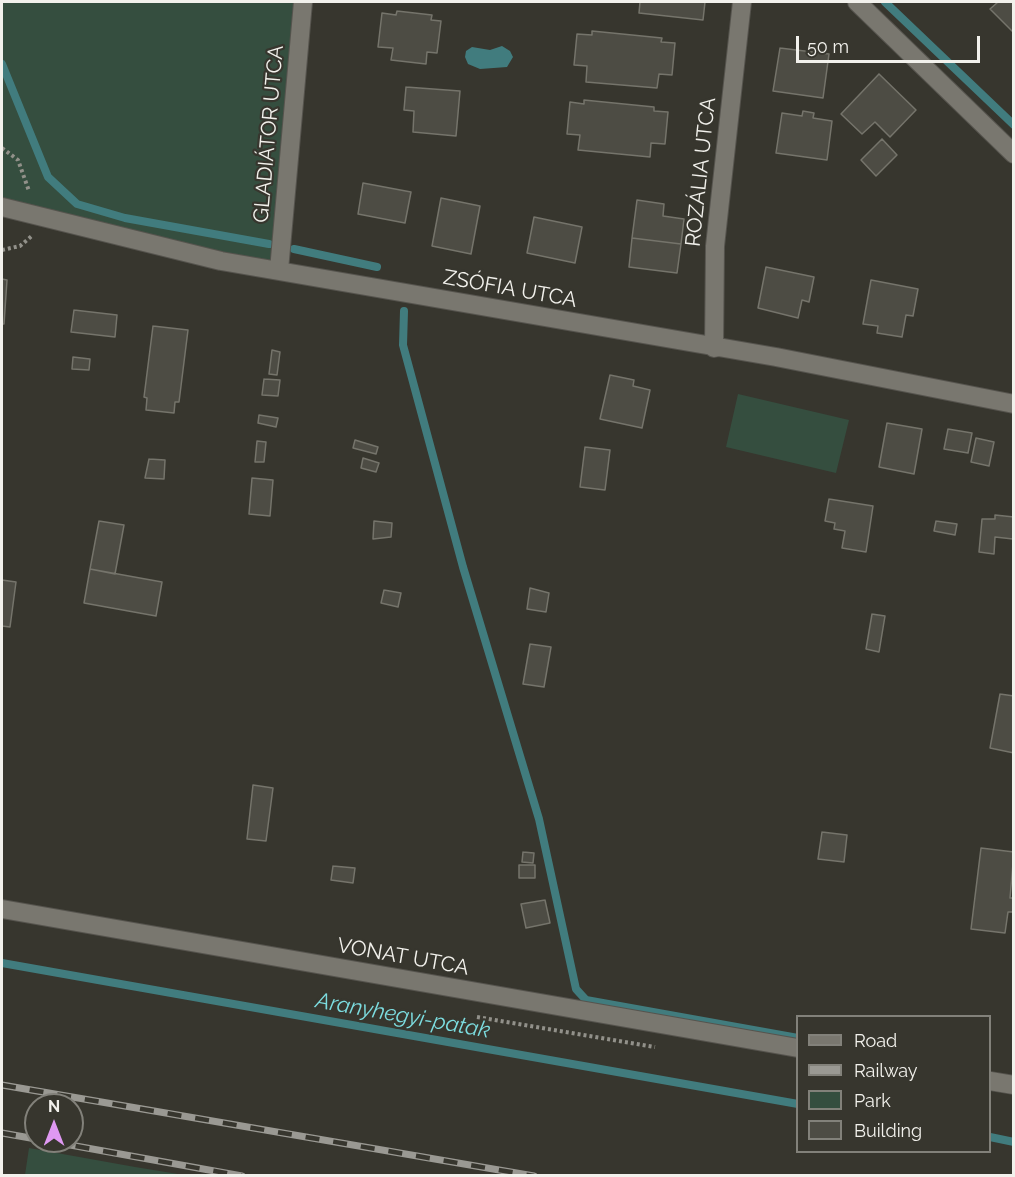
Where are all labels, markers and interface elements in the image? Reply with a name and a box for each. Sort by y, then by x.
scale bar [799,24,984,62]
text: 50 m [807,36,849,57]
street label: GLADIÁTOR UTCA [249,44,289,224]
street label: ROZÁLIA UTCA [681,96,721,248]
street label: ZSÓFIA UTCA [441,265,579,313]
street label: VONAT UTCA [335,933,471,981]
water label: Aranyhegyi-patak [314,988,492,1044]
legend [796,1015,991,1153]
text: Road [854,1030,897,1051]
text: Railway [854,1060,918,1081]
text: Park [854,1090,891,1111]
north arrow [24,1093,84,1153]
text: N [48,1097,60,1116]
text: Building [854,1120,922,1141]

